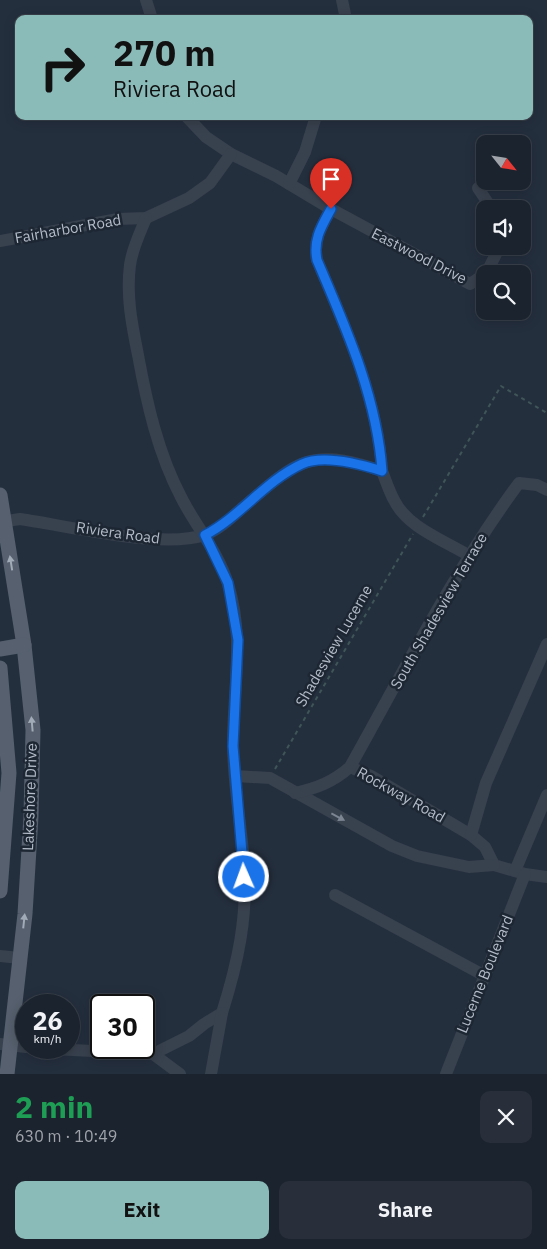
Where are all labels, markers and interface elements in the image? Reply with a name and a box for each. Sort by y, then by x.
text: 270 m [113,30,216,76]
icon: right [30,35,95,100]
text: Riviera Road [113,74,237,103]
north arrow [476,135,531,190]
map controls [476,135,531,320]
pin [310,158,352,209]
icon: arrive [317,165,345,193]
button: sound [476,200,531,255]
street label: Fairharbor Road [13,210,123,247]
street label: Eastwood Drive [368,223,470,288]
button: search [476,265,531,320]
street label: Riviera Road [75,517,161,548]
street label: South Shadesview Terrace [386,529,491,692]
one-way arrow [7,555,15,571]
street label: Shadesview Lucerne [291,581,376,710]
one-way arrow [28,716,36,732]
street label: Lakeshore Drive [18,743,41,851]
street label: Rockway Road [354,762,449,827]
one-way arrow [331,812,345,821]
position arrow [217,850,269,902]
street label: Lucerne Boulevard [452,912,517,1036]
one-way arrow [20,913,28,929]
speed limit sign: 30 [90,994,155,1059]
text: 26 [32,1004,63,1037]
text: km/h [33,1031,62,1046]
text: 2 min [15,1087,93,1126]
button: close [480,1091,532,1143]
text: 630 m · 10:49 [15,1126,117,1146]
button: Exit [15,1181,269,1239]
button: Share [279,1181,532,1239]

